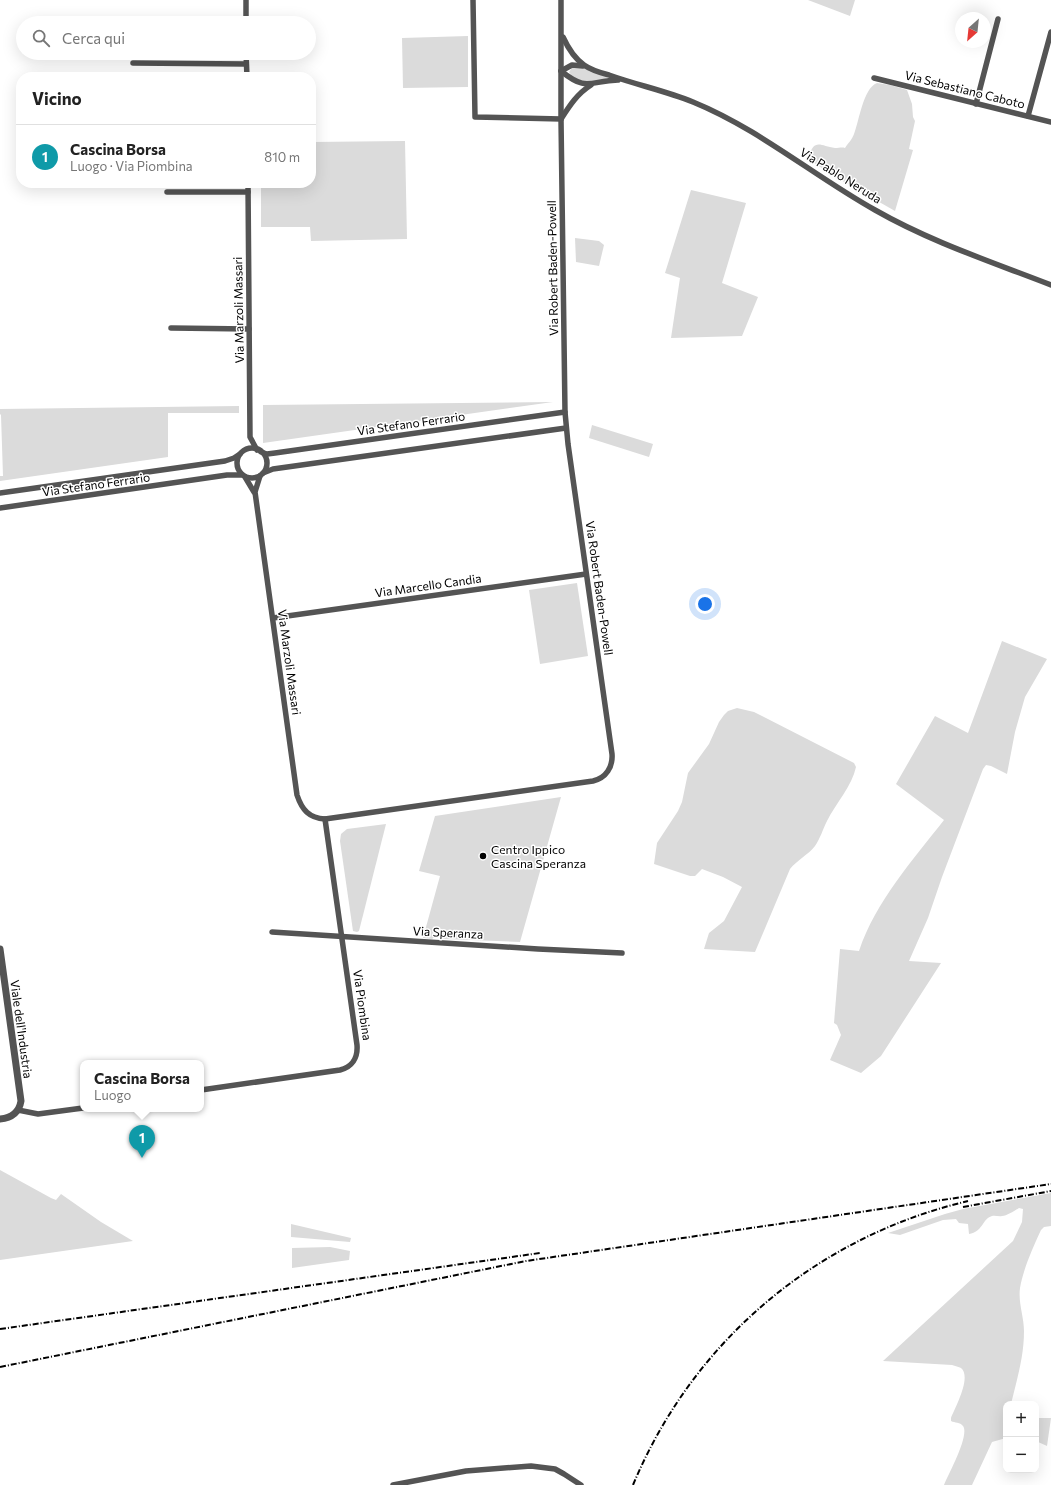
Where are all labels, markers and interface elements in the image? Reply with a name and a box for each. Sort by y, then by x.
north arrow [955,12,991,48]
search box [16,16,316,60]
icon: search [30,27,52,49]
text: Cerca qui [62,29,125,47]
street label: Via Sebastiano Caboto [903,67,1027,111]
text: Vicino [32,88,82,109]
text: Cascina Borsa [70,140,166,158]
street label: Via Pablo Neruda [798,144,884,206]
text: 1 [42,149,48,165]
text: 810 m [264,149,300,165]
text: Luogo · Via Piombina [70,158,193,174]
street label: Via Robert Baden-Powell [544,200,560,336]
street label: Via Marzoli Massari [230,257,246,363]
street label: Via Stefano Ferrario [356,408,466,438]
street label: Via Stefano Ferrario [41,469,151,499]
street label: Via Robert Baden-Powell [584,520,616,656]
street label: Via Marcello Candia [374,571,482,599]
your location [695,594,715,614]
street label: Via Marzoli Massari [276,608,304,716]
place label: Centro Ippico Cascina Speranza [491,842,586,870]
marker: Centro Ippico Cascina Speranza [478,851,488,861]
street label: Via Speranza [412,923,484,941]
street label: Via Piombina [351,969,375,1041]
street label: Viale dell'Industria [8,979,36,1079]
popup [80,1060,204,1112]
text: Cascina Borsa [94,1069,190,1087]
text: Luogo [94,1087,131,1103]
pin: 1 [129,1125,155,1158]
map controls [1003,1401,1039,1473]
button: + [1003,1401,1039,1437]
button: − [1003,1437,1039,1473]

